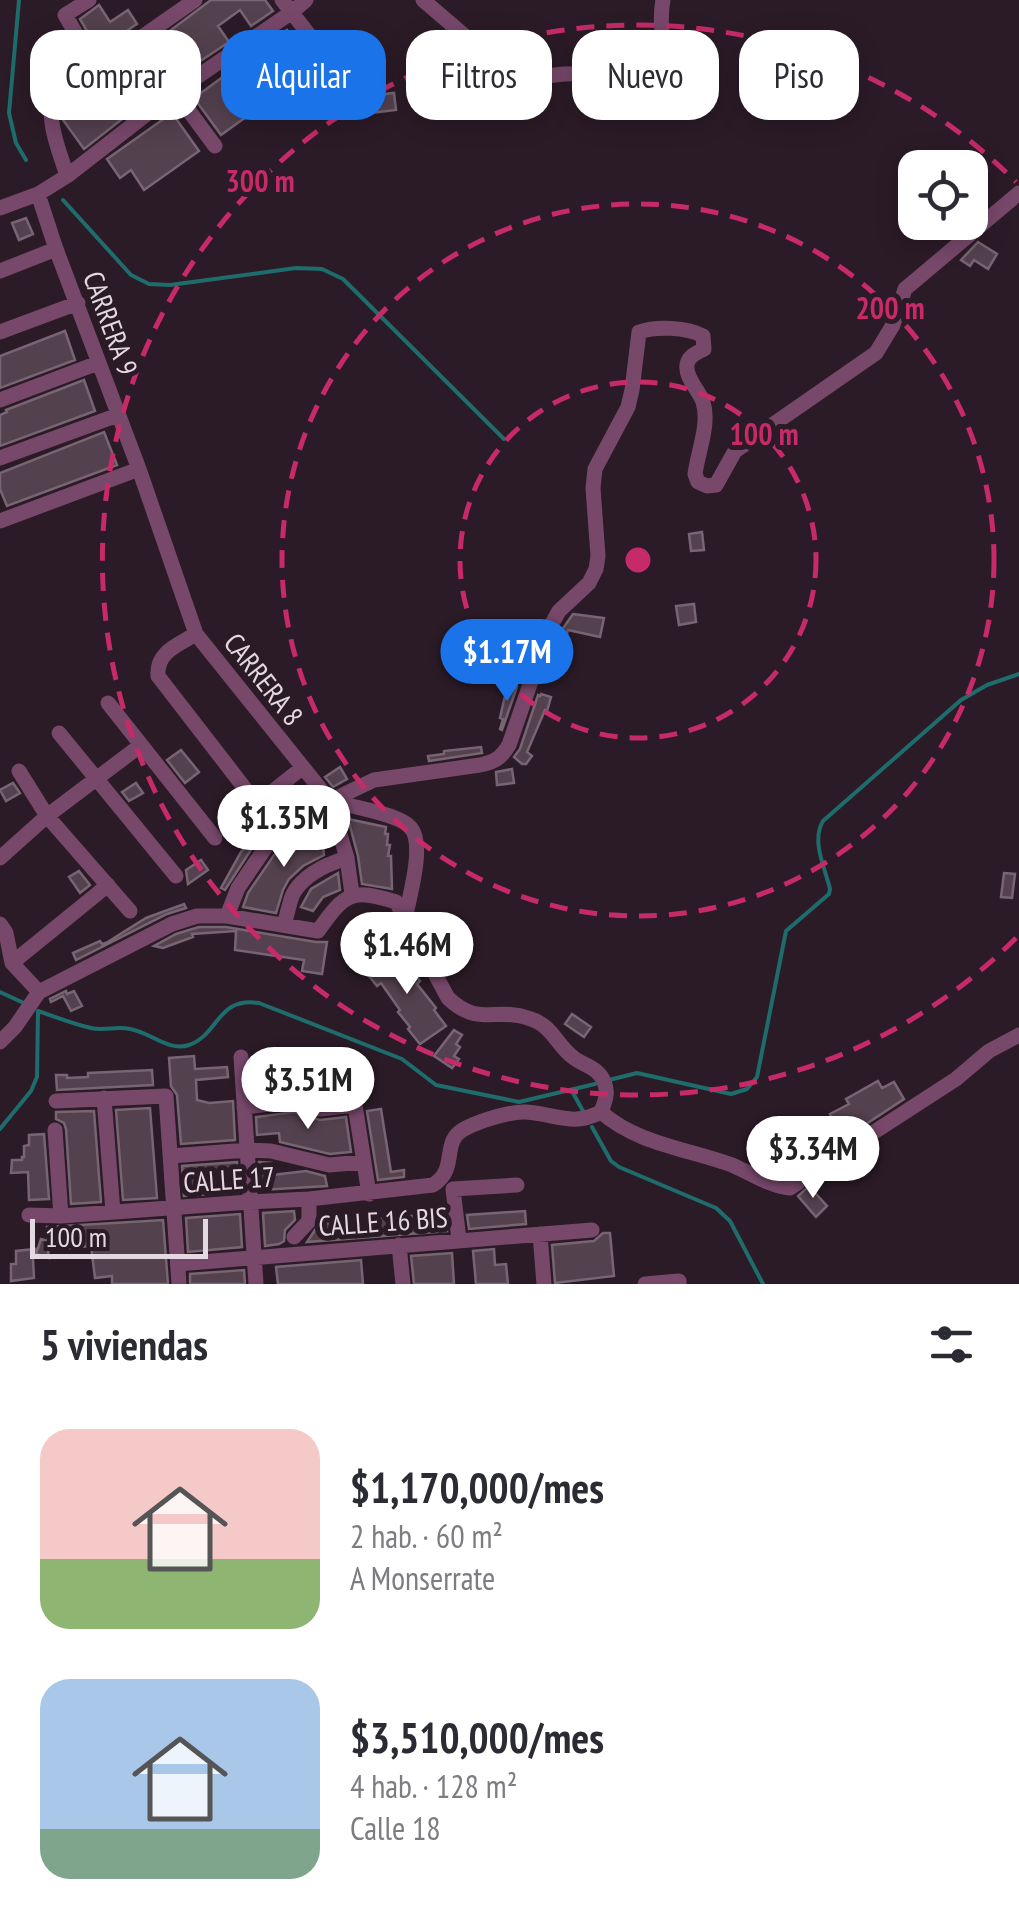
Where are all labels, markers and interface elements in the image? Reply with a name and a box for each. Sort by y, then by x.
chip: Comprar [30,30,201,120]
chip: Alquilar [221,30,386,120]
chip: Filtros [406,30,552,120]
chip: Nuevo [572,30,719,120]
chip: Piso [739,30,859,120]
map controls [898,150,988,240]
button: locate [898,150,988,240]
text: 300 m [225,161,295,200]
street label: CARRERA 9 [75,266,147,380]
text: 200 m [855,288,925,327]
text: 100 m [729,414,799,453]
centre of rings [620,542,656,578]
pin: $1.17M [426,619,588,704]
street label: CARRERA 8 [216,625,312,733]
text: $1.17M [462,630,552,672]
pin: $1.35M [203,785,365,870]
text: $1.35M [239,796,329,838]
pin: $1.46M [326,912,488,997]
text: $1.46M [362,923,452,965]
pin: $3.51M [227,1047,389,1132]
text: $3.51M [263,1058,353,1100]
pin: $3.34M [732,1116,894,1201]
text: $3.34M [768,1127,858,1169]
street label: CALLE 17 [182,1157,276,1201]
street label: CALLE 16 BIS [317,1198,449,1244]
scale bar [30,1214,208,1258]
text: 100 m [45,1218,107,1255]
text: 5 viviendas [40,1317,208,1372]
icon: filters [924,1317,979,1372]
text: $1,170,000/mes [350,1460,604,1515]
icon: home [120,1469,240,1589]
text: 2 hab. · 60 m² [350,1515,503,1557]
text: A Monserrate [350,1557,495,1599]
text: $3,510,000/mes [350,1710,604,1765]
icon: home [120,1719,240,1839]
text: 4 hab. · 128 m² [350,1765,517,1807]
text: Calle 18 [350,1807,441,1849]

